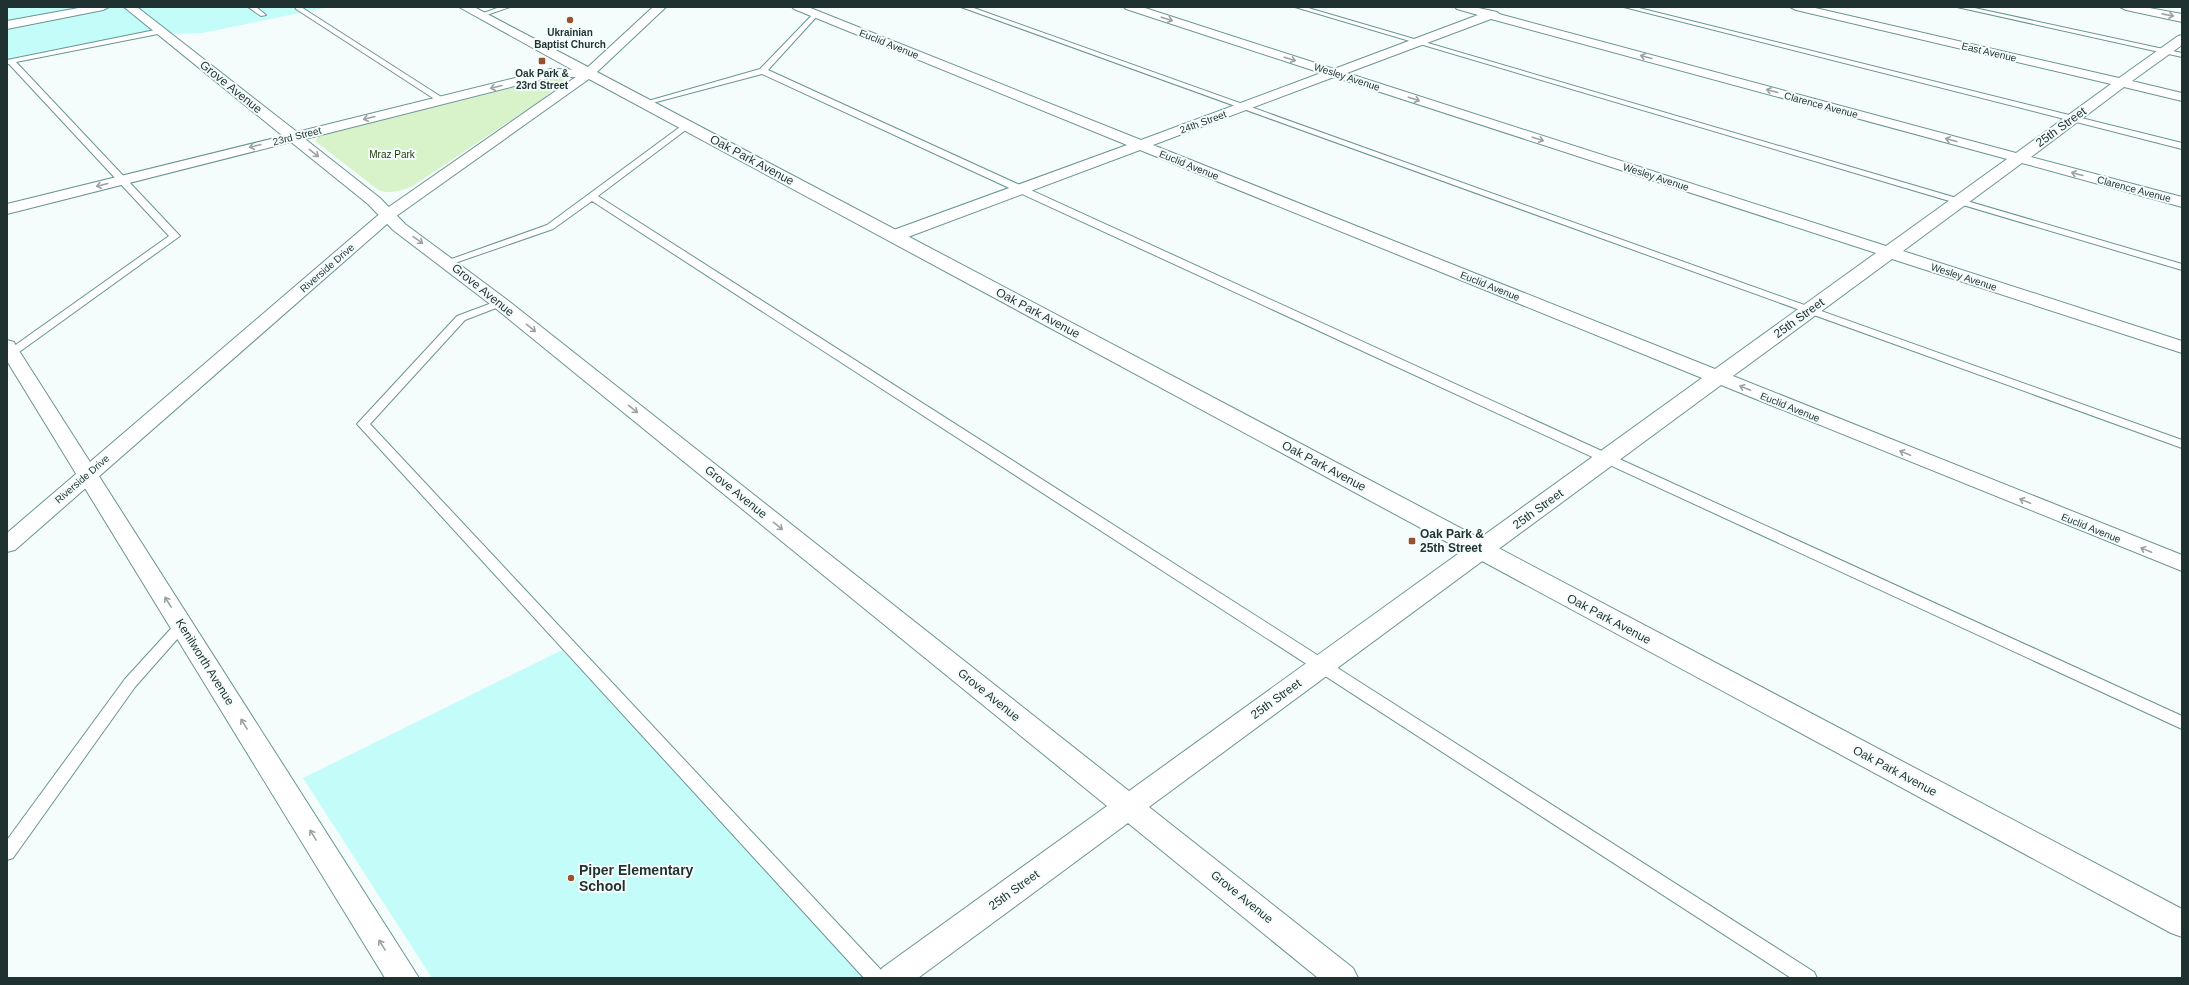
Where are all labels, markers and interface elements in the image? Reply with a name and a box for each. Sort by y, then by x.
one-way arrow [2161,12,2174,20]
marker: Ukrainian Baptist Church [565,15,575,25]
one-way arrow [1160,16,1173,23]
place label: Ukrainian Baptist Church [534,27,606,50]
street label: Euclid Avenue [858,27,921,61]
street label: East Avenue [1960,40,2018,64]
one-way arrow [1640,53,1653,60]
marker: Oak Park & 23rd Street [537,56,547,66]
one-way arrow [1284,56,1297,63]
street label: Grove Avenue [197,58,265,117]
street label: Wesley Avenue [1313,61,1382,93]
place label: Oak Park & 23rd Street [515,68,569,91]
one-way arrow [489,84,502,91]
one-way arrow [1766,87,1779,94]
street label: Clarence Avenue [1783,90,1860,120]
one-way arrow [1407,96,1420,103]
street label: 25th Street [2033,104,2089,150]
street label: 24th Street [1178,108,1228,136]
one-way arrow [363,115,376,122]
street label: 23rd Street [272,125,323,147]
street label: Oak Park Avenue [708,132,797,188]
one-way arrow [1531,136,1544,143]
one-way arrow [1945,136,1958,143]
one-way arrow [249,143,262,151]
street label: Euclid Avenue [1158,148,1221,182]
one-way arrow [308,149,319,158]
park label: Mraz Park [369,149,416,160]
street label: Wesley Avenue [1622,161,1691,193]
one-way arrow [2071,170,2084,177]
street label: Clarence Avenue [2096,174,2173,204]
one-way arrow [95,182,108,190]
one-way arrow [412,236,423,244]
street label: Riverside Drive [298,241,357,294]
street label: Grove Avenue [449,261,517,320]
street label: Wesley Avenue [1930,261,1999,293]
street label: Euclid Avenue [1459,269,1522,303]
street label: Oak Park Avenue [994,285,1083,341]
street label: 25th Street [1771,295,1827,341]
one-way arrow [526,324,537,332]
one-way arrow [1740,384,1752,392]
street label: Euclid Avenue [1759,390,1822,424]
one-way arrow [627,405,638,414]
street label: Oak Park Avenue [1280,438,1369,494]
one-way arrow [1899,448,1911,456]
street label: Riverside Drive [53,452,112,505]
street label: Grove Avenue [702,463,770,522]
street label: 25th Street [1510,486,1566,532]
one-way arrow [2020,497,2032,505]
street label: Euclid Avenue [2060,511,2123,545]
one-way arrow [773,521,784,530]
place label: Oak Park & 25th Street [1420,527,1484,555]
marker: Oak Park & 25th Street [1407,536,1417,546]
one-way arrow [2140,545,2152,553]
street label: Oak Park Avenue [1565,591,1654,647]
one-way arrow [164,597,172,608]
street label: Kenilworth Avenue [173,616,237,708]
street label: Grove Avenue [955,666,1023,725]
street label: 25th Street [1248,676,1304,722]
one-way arrow [240,719,248,730]
street label: Oak Park Avenue [1851,743,1940,799]
one-way arrow [309,830,317,841]
place label: Piper Elementary School [579,862,694,894]
street label: 25th Street [986,867,1042,913]
street label: Grove Avenue [1208,868,1276,927]
marker: Piper Elementary School [566,873,576,883]
one-way arrow [378,940,386,951]

